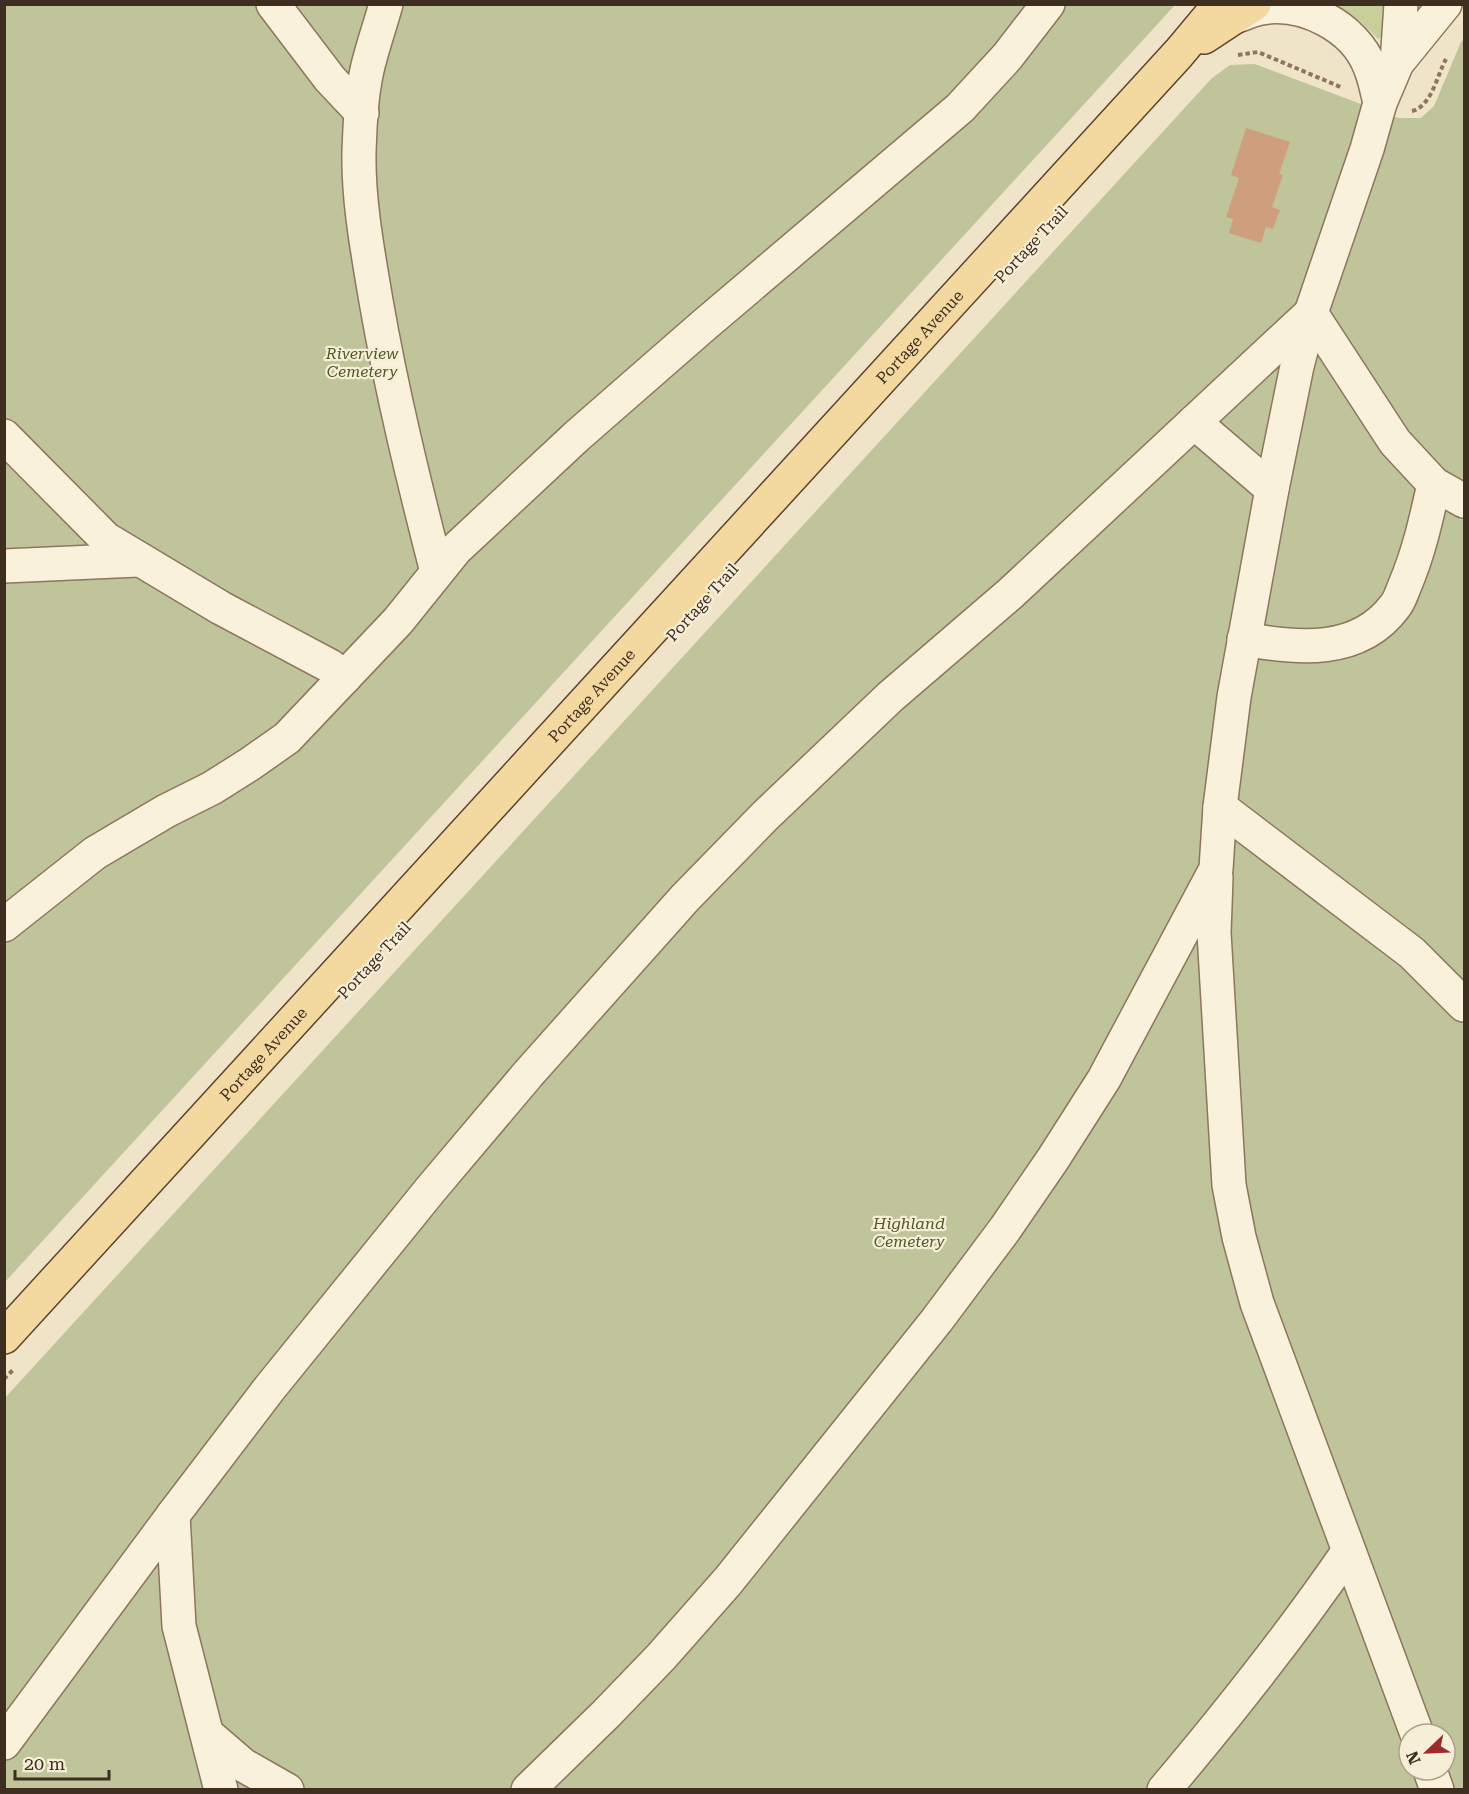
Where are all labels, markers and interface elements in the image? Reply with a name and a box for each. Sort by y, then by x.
street label: Portage Trail [991,202,1072,287]
street label: Portage Avenue [872,286,968,388]
park label: Riverview Cemetery [325,344,399,381]
street label: Portage Trail [662,559,742,645]
street label: Portage Avenue [544,645,639,746]
street label: Portage Trail [334,918,415,1003]
street label: Portage Avenue [216,1003,311,1105]
park label: Highland Cemetery [872,1214,945,1251]
north arrow [1397,1722,1457,1782]
scale bar [15,1743,110,1781]
text: N [1402,1748,1425,1767]
text: 20 m [24,1753,65,1774]

